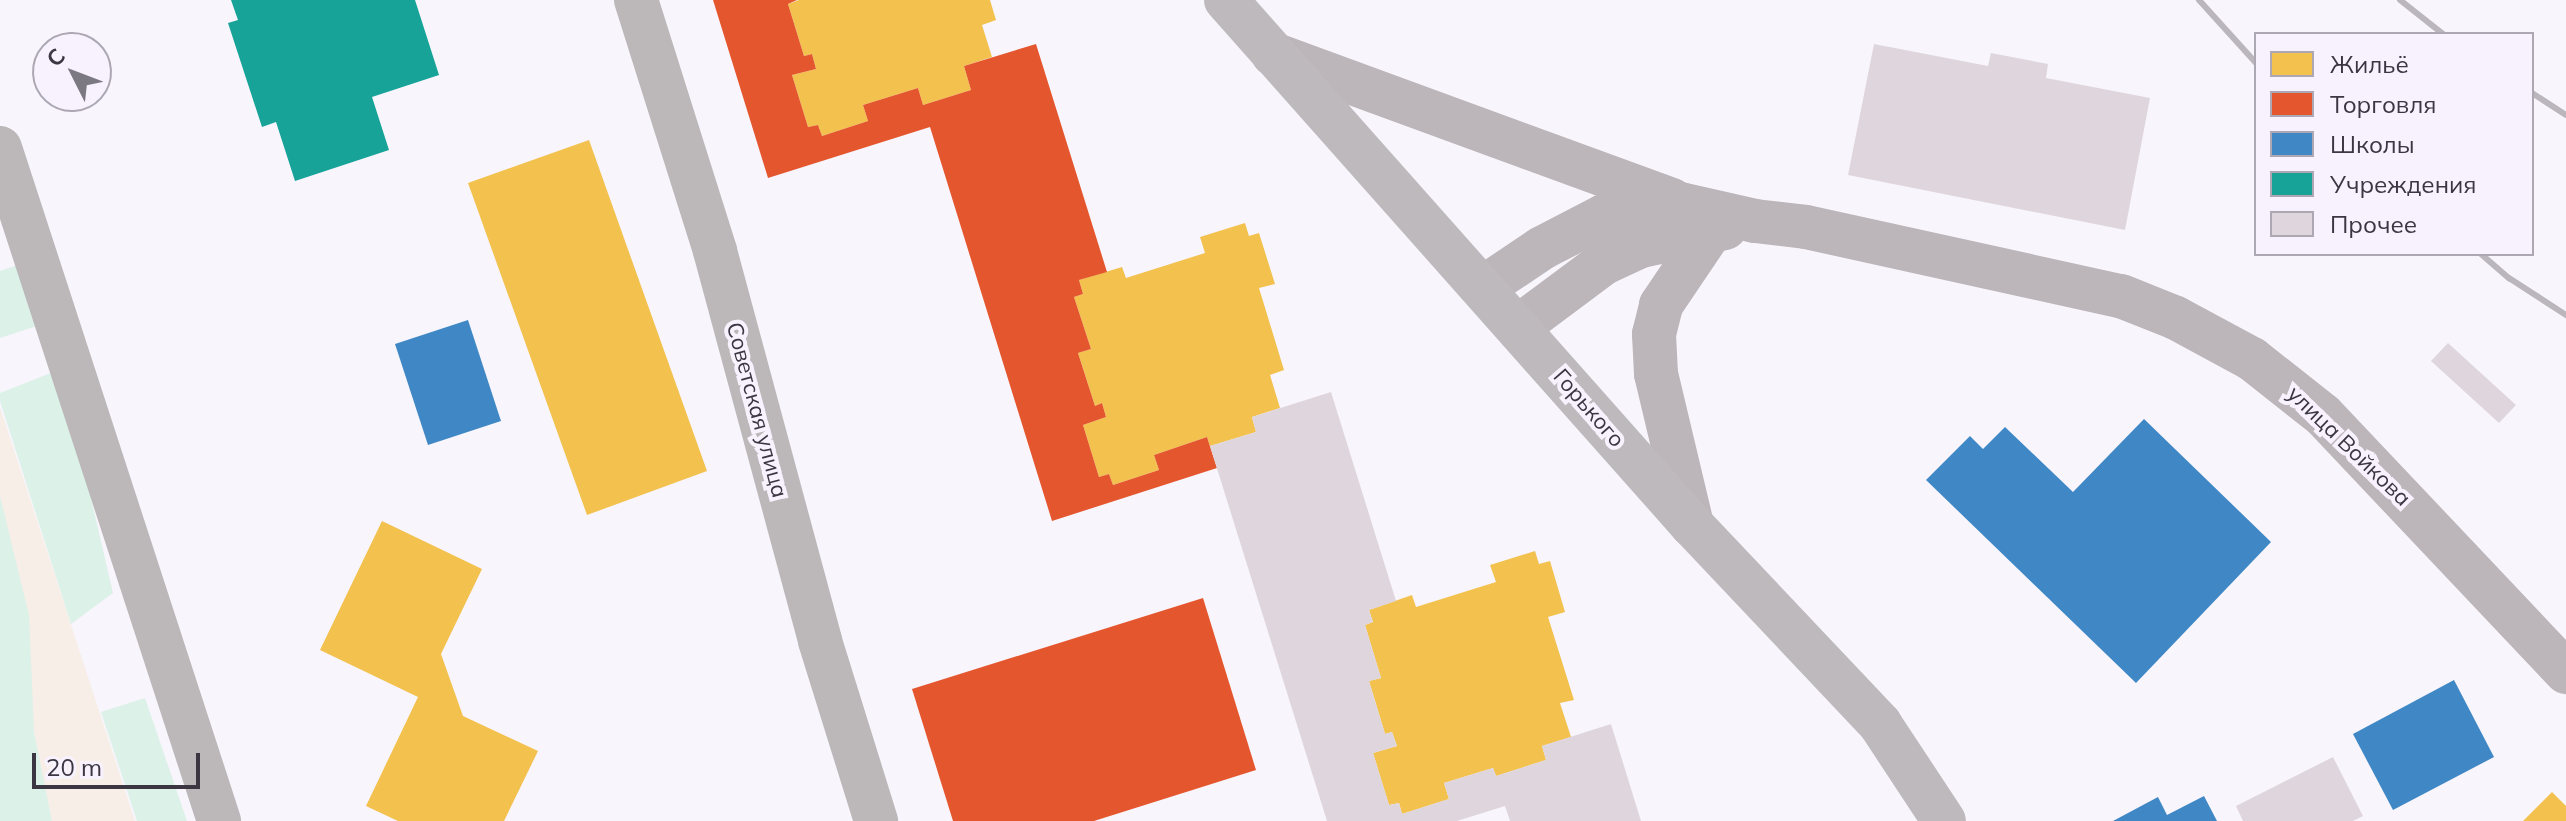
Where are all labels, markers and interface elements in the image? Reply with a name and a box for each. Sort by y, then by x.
north arrow [32,32,112,112]
legend [2254,32,2534,256]
text: С [40,42,71,72]
text: Жильё [2330,49,2409,79]
text: Торговля [2330,89,2437,119]
text: Школы [2330,129,2415,159]
text: Учреждения [2330,169,2476,199]
text: Прочее [2330,209,2417,239]
street label: Советская улица [721,319,793,501]
street label: Горького [1548,363,1630,453]
street label: улица Войкова [2282,381,2416,511]
scale bar [36,737,204,787]
text: 20 m [46,752,102,782]

